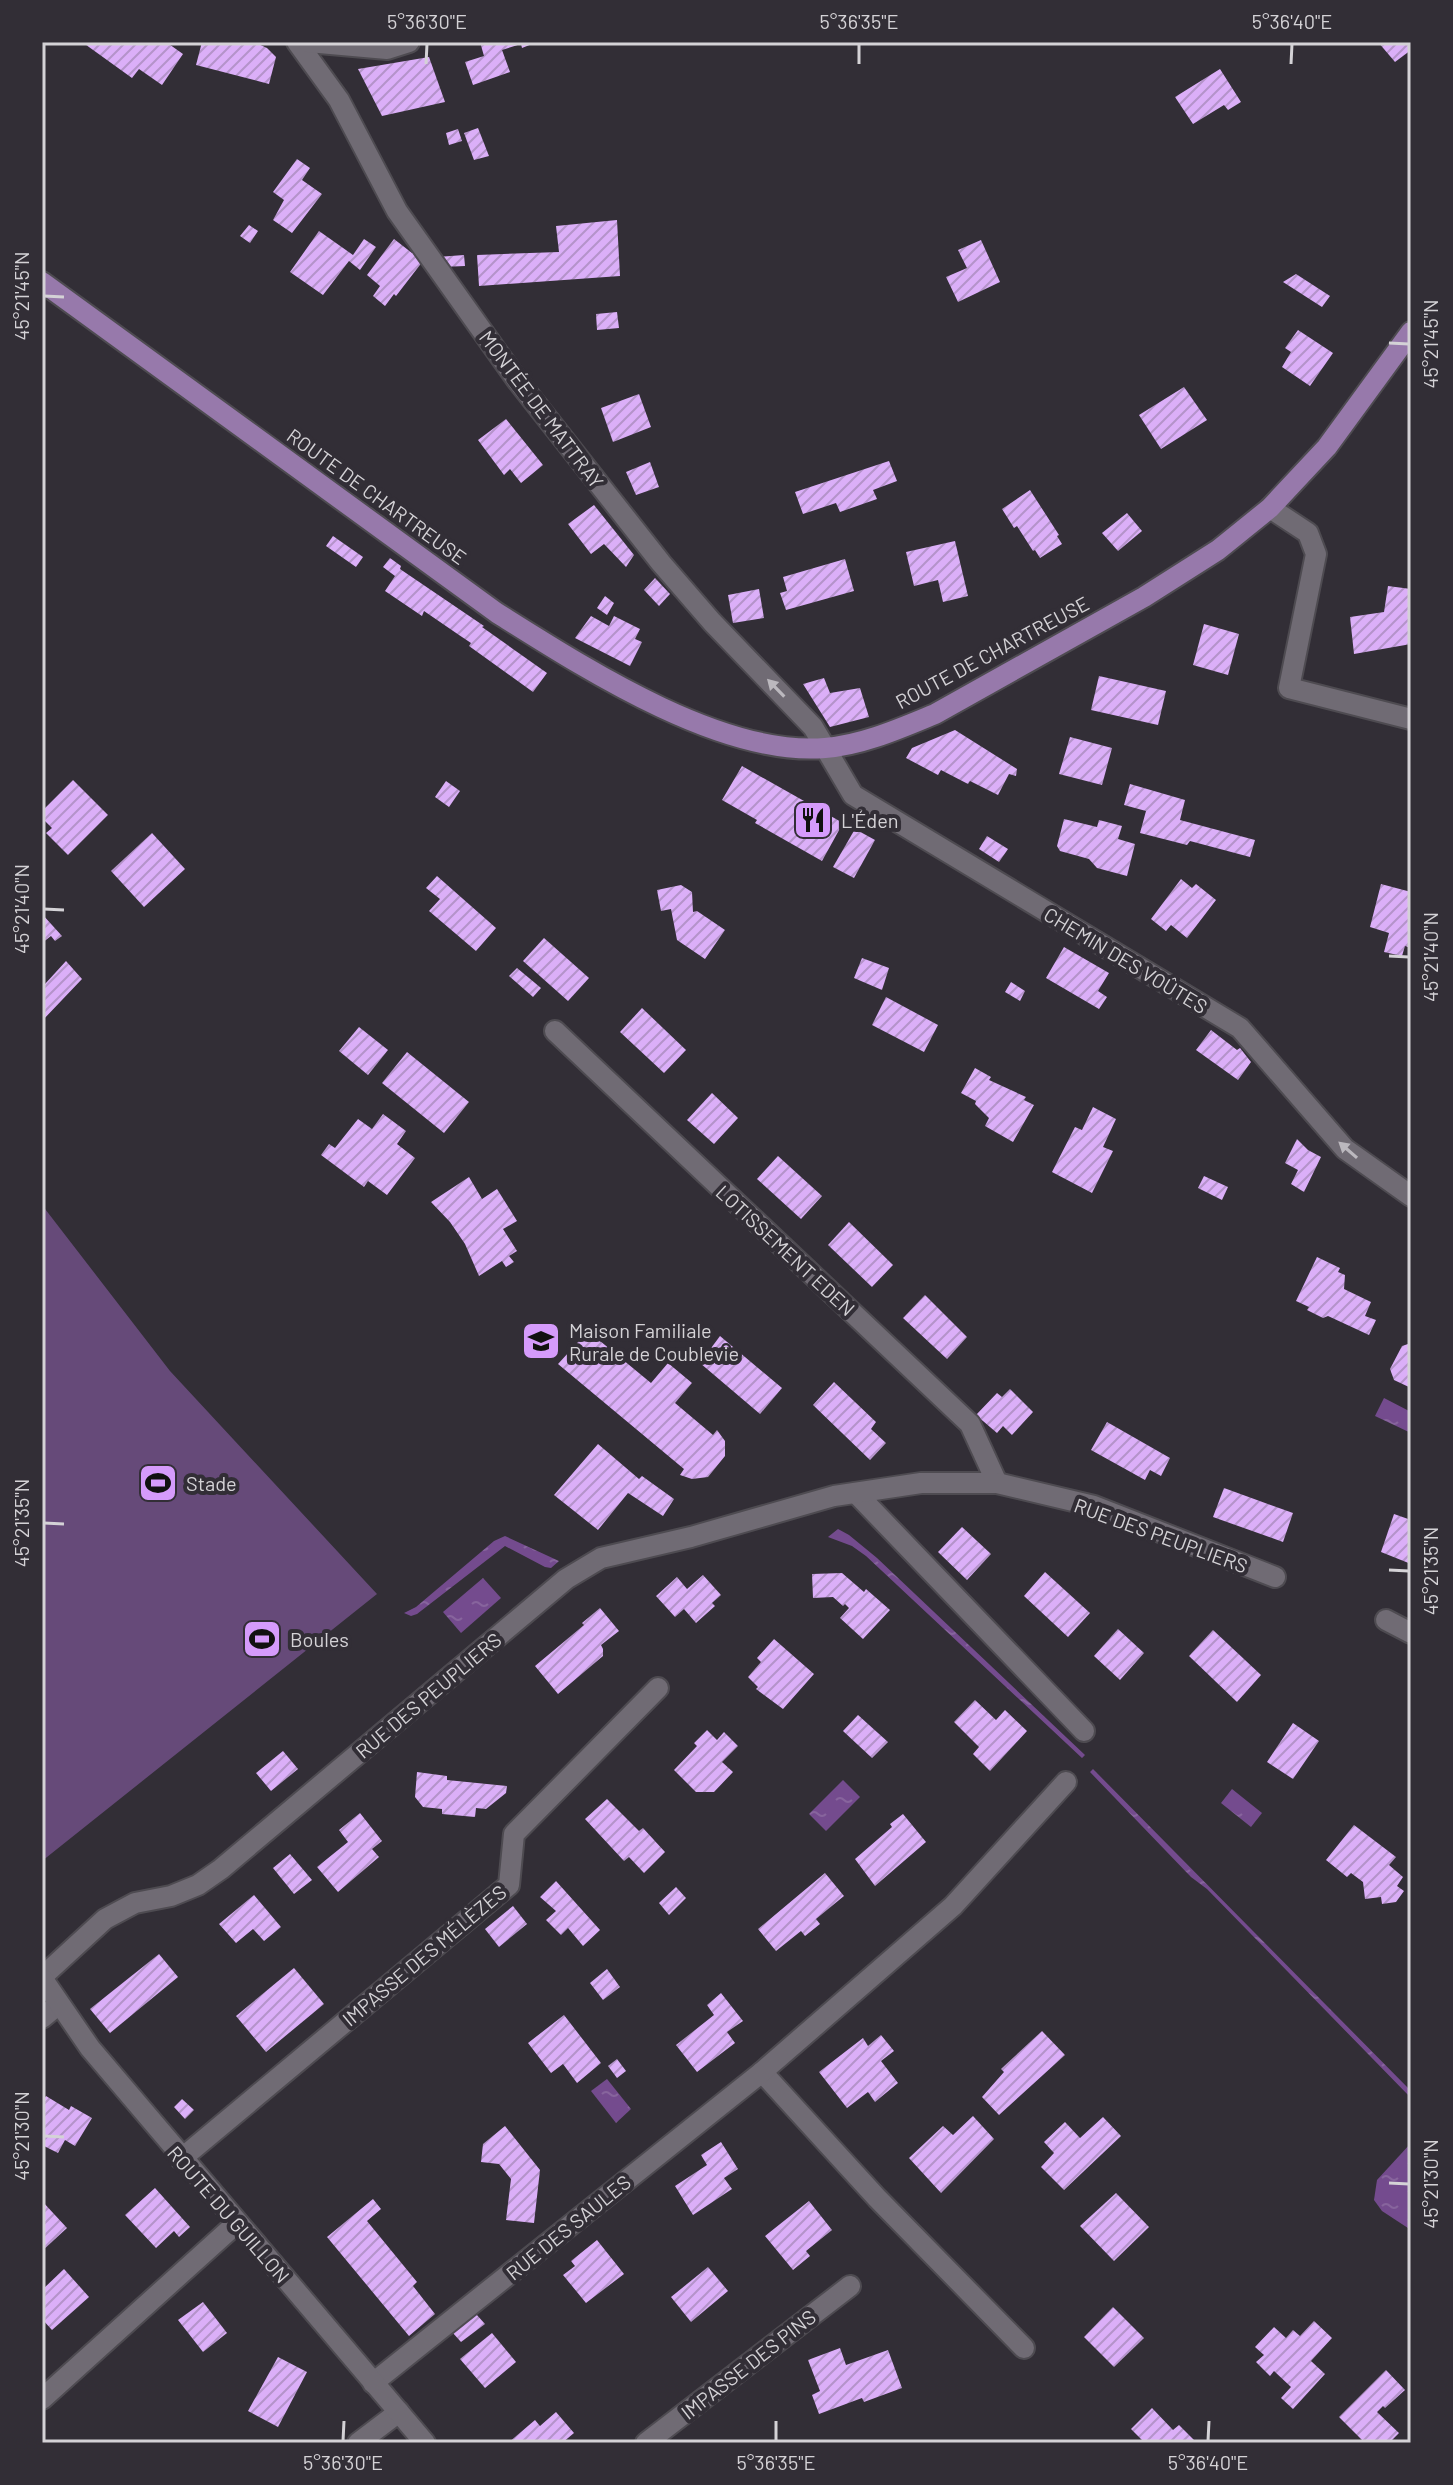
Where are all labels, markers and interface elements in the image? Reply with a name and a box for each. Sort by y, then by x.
text: 5°36'30"E [387,9,467,33]
text: 5°36'35"E [819,9,899,33]
text: 5°36'40"E [1252,9,1332,33]
text: 45°21'45"N [9,252,33,340]
text: 45°21'45"N [1418,300,1442,388]
street label: MONTÉE DE MATTRAY [475,325,609,493]
street label: ROUTE DE CHARTREUSE [283,423,471,569]
street label: ROUTE DE CHARTREUSE [891,591,1093,713]
one-way arrow [767,679,786,698]
restaurant icon: L'Éden [792,799,834,841]
place label: L'Éden [841,808,899,832]
text: 45°21'40"N [9,864,33,954]
street label: CHEMIN DES VOÛTES [1040,902,1212,1018]
text: 45°21'40"N [1418,912,1442,1002]
one-way arrow [1339,1142,1359,1159]
street label: LOTISSEMENT EDEN [712,1180,860,1320]
place label: Maison Familiale Rurale de Coublevie [569,1318,739,1365]
school or university icon: Maison Familiale Rurale de Coublevie [520,1320,562,1362]
sports icon: Stade [137,1462,179,1504]
place label: Stade [186,1471,237,1495]
text: 45°21'35"N [9,1479,33,1567]
street label: RUE DES PEUPLIERS [1071,1492,1251,1578]
text: 45°21'35"N [1418,1527,1442,1615]
sports icon: Boules [241,1618,283,1660]
place label: Boules [290,1627,349,1651]
street label: RUE DES PEUPLIERS [350,1627,506,1763]
street label: IMPASSE DES MÉLÈZES [337,1879,511,2031]
text: 45°21'30"N [9,2091,33,2181]
text: 45°21'30"N [1418,2139,1442,2229]
street label: ROUTE DU GUILLON [163,2141,295,2287]
street label: RUE DES SAULES [501,2169,635,2285]
street label: IMPASSE DES PINS [676,2304,820,2424]
text: 5°36'30"E [303,2450,383,2474]
text: 5°36'35"E [736,2450,816,2474]
text: 5°36'40"E [1168,2450,1248,2474]

